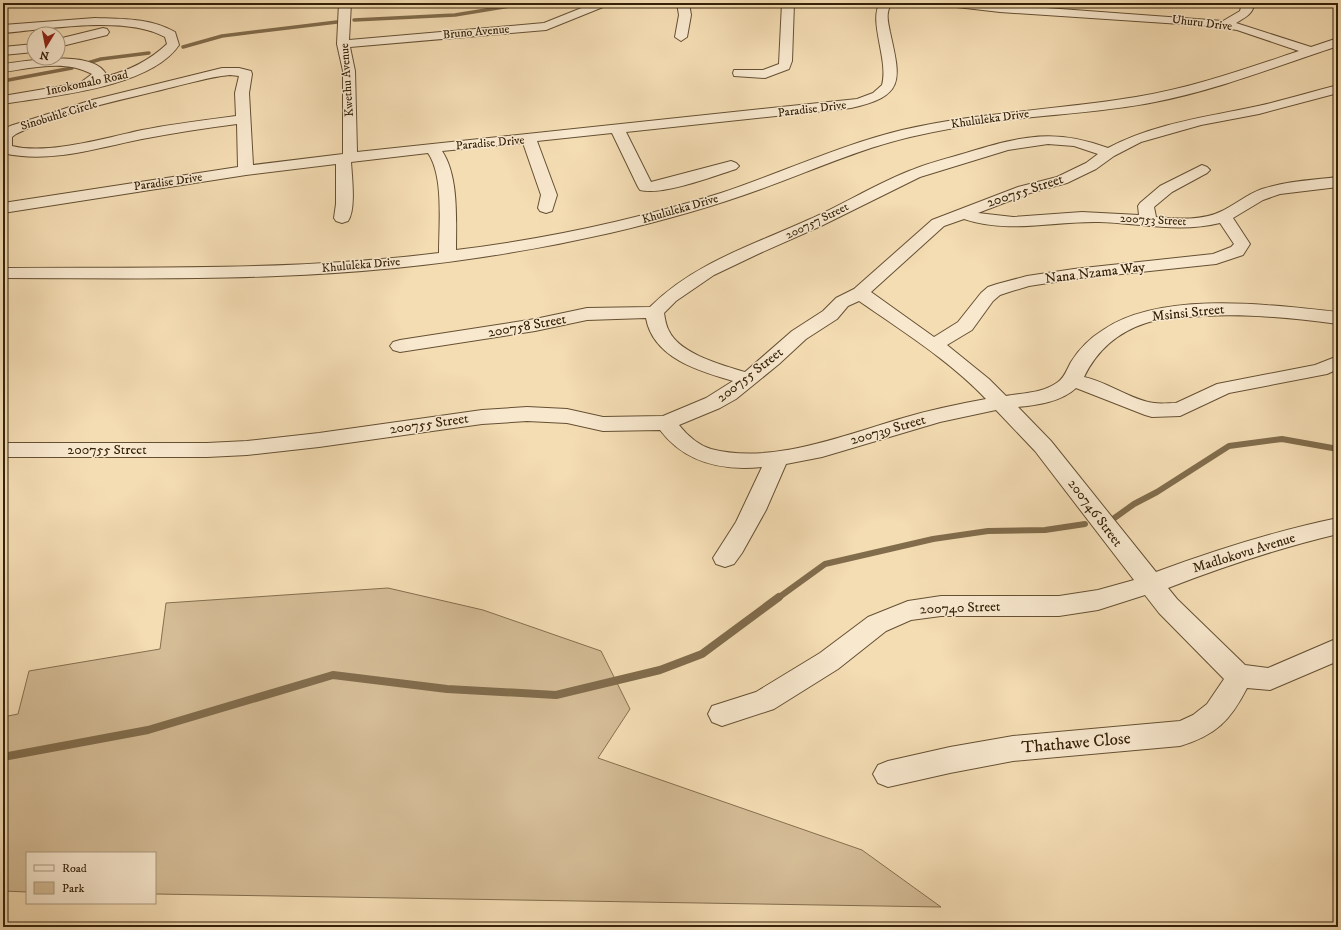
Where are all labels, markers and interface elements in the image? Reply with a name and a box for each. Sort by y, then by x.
street label: Uhuru Drive [1171,12,1233,34]
street label: Bruno Avenue [442,22,510,42]
north arrow [26,26,66,66]
street label: Kwethu Avenue [337,43,357,117]
text: N [39,47,50,63]
street label: Intokomalo Road [45,67,129,99]
street label: Sinobuhle Circle [19,96,99,134]
street label: Paradise Drive [777,97,847,121]
street label: Khululeka Drive [950,106,1030,132]
street label: Paradise Drive [455,133,525,153]
street label: Paradise Drive [133,170,203,194]
street label: 200755 Street [985,170,1066,212]
street label: Khululeka Drive [640,191,720,227]
street label: 200757 Street [783,199,851,243]
street label: 200753 Street [1119,211,1187,229]
street label: Khululeka Drive [321,254,401,276]
street label: Nana Nzama Way [1044,258,1146,288]
street label: Msinsi Street [1151,300,1226,326]
street label: 200758 Street [486,310,568,342]
street label: 200755 Street [713,343,787,407]
street label: 200755 Street [388,409,470,438]
street label: 200739 Street [848,411,928,449]
street label: 200755 Street [67,441,147,459]
street label: 200746 Street [1064,475,1127,551]
street label: Madlokovu Avenue [1190,529,1298,577]
street label: 200740 Street [919,598,1001,618]
street label: Thathawe Close [1021,727,1131,759]
legend [26,852,156,904]
text: Road [62,861,87,876]
text: Park [62,881,84,896]

